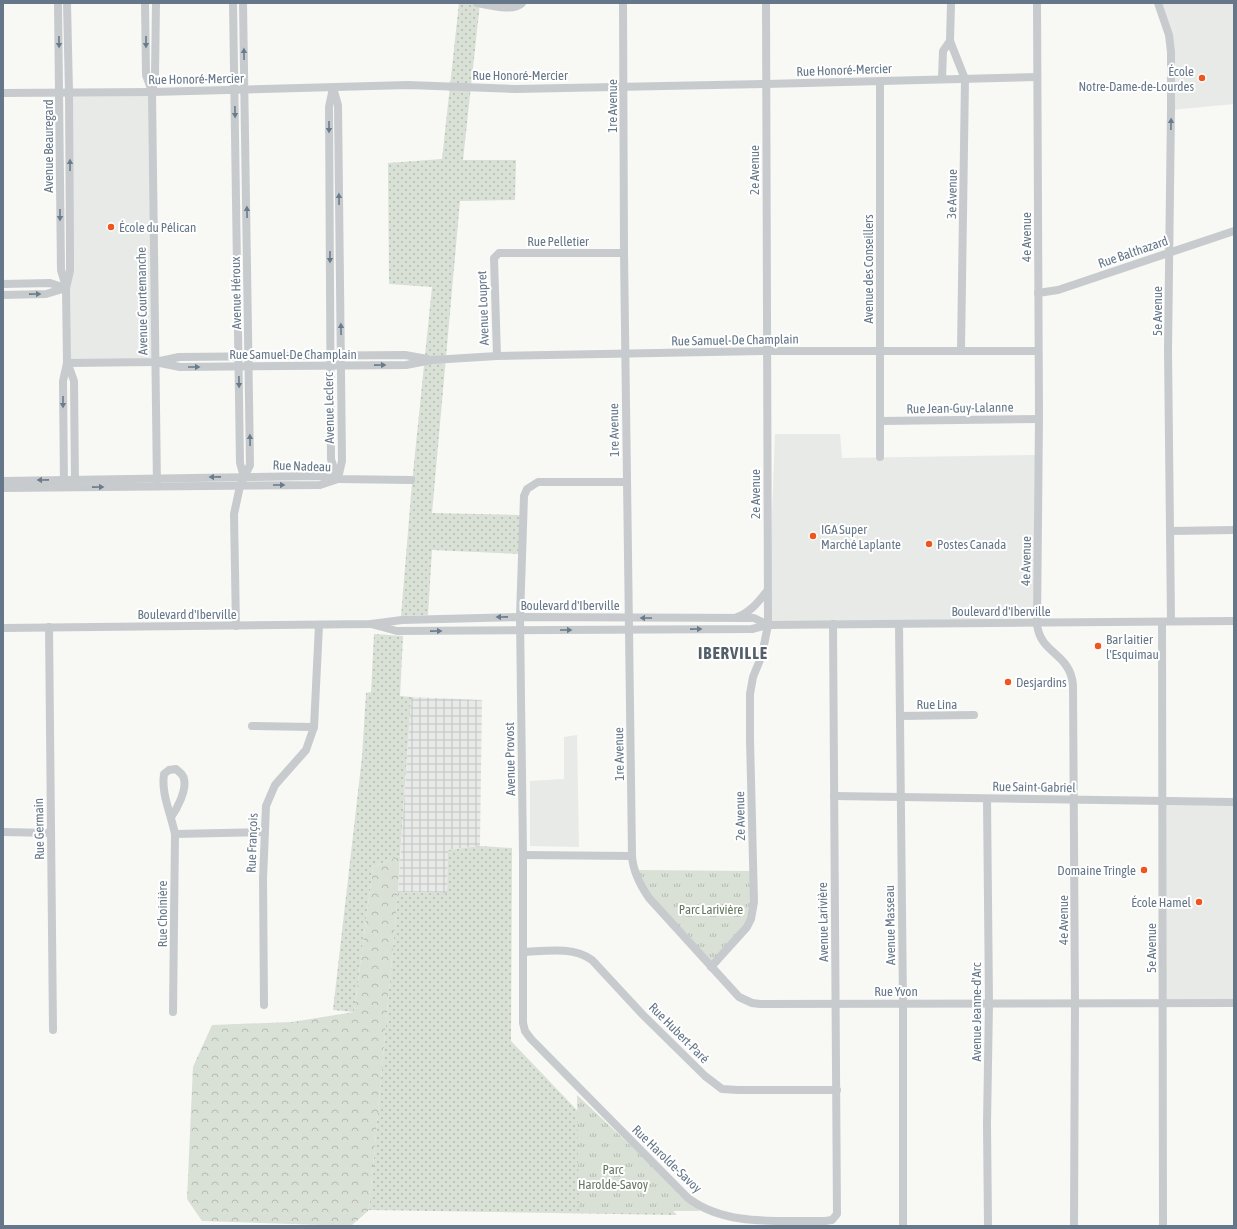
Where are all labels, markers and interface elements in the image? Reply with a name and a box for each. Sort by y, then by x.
one-way arrow [55,36,62,48]
one-way arrow [143,36,149,49]
one-way arrow [241,47,247,60]
street label: Rue Honoré-Mercier [796,61,892,79]
place label: École Notre-Dame-de-Lourdes [1078,64,1194,94]
street label: Rue Honoré-Mercier [472,68,568,83]
street label: Rue Honoré-Mercier [148,71,244,87]
marker: École Notre-Dame-de-Lourdes [1197,73,1207,83]
street label: 1re Avenue [605,79,620,133]
street label: Avenue Beauregard [41,99,56,193]
one-way arrow [232,106,238,119]
one-way arrow [1168,117,1174,130]
one-way arrow [326,121,332,134]
street label: 2e Avenue [747,145,762,195]
one-way arrow [66,159,73,171]
street label: 3e Avenue [944,169,960,219]
one-way arrow [336,192,342,205]
one-way arrow [244,205,250,218]
one-way arrow [57,209,63,222]
street label: 4e Avenue [1019,212,1034,262]
street label: Avenue des Conseillers [861,214,876,324]
place label: École du Pélican [119,220,196,235]
marker: École du Pélican [106,222,116,232]
street label: Rue Balthazard [1096,233,1170,271]
street label: Rue Pelletier [527,234,589,249]
street label: Avenue Courtemanche [134,247,150,355]
one-way arrow [327,251,333,264]
street label: Avenue Héroux [228,256,244,329]
street label: Avenue Loupret [474,270,492,346]
street label: 5e Avenue [1150,286,1165,336]
one-way arrow [29,291,42,297]
one-way arrow [338,322,344,335]
street label: Rue Samuel-De Champlain [671,331,799,349]
street label: Rue Samuel-De Champlain [229,347,357,362]
one-way arrow [374,362,387,368]
one-way arrow [188,364,201,370]
street label: Avenue Leclerc [321,372,337,444]
one-way arrow [236,376,242,389]
one-way arrow [60,396,66,409]
street label: Rue Jean-Guy-Lalanne [906,400,1014,416]
street label: 1re Avenue [606,403,622,457]
one-way arrow [247,433,253,446]
street label: Rue Nadeau [272,457,332,475]
street label: 2e Avenue [748,469,763,519]
one-way arrow [209,474,221,481]
one-way arrow [36,477,49,483]
one-way arrow [273,482,286,488]
one-way arrow [92,484,105,490]
place label: IGA Super Marché Laplante [821,522,901,552]
marker: IGA Super Marché Laplante [808,531,818,541]
street label: 4e Avenue [1018,536,1034,586]
place label: Postes Canada [937,537,1006,552]
marker: Postes Canada [924,539,934,549]
street label: Boulevard d'Iberville [520,598,620,613]
street label: Boulevard d'Iberville [951,604,1051,619]
street label: Boulevard d'Iberville [137,607,237,622]
one-way arrow [495,614,508,620]
one-way arrow [639,615,652,621]
one-way arrow [690,626,702,633]
one-way arrow [560,627,573,633]
one-way arrow [430,628,443,634]
place label: Bar laitier l'Esquimau [1106,632,1159,662]
marker: Bar laitier l'Esquimau [1093,641,1103,651]
district label: IBERVILLE [698,643,768,663]
place label: Desjardins [1016,675,1067,690]
marker: Desjardins [1003,677,1013,687]
street label: Rue Lina [917,697,957,712]
street label: Avenue Provost [502,722,518,796]
street label: 1re Avenue [611,727,627,781]
street label: Rue Saint-Gabriel [992,779,1076,795]
street label: 2e Avenue [732,791,748,841]
street label: Rue Germain [31,798,47,860]
street label: Rue François [243,812,261,873]
place label: Domaine Tringle [1057,863,1136,878]
marker: Domaine Tringle [1139,865,1149,875]
street label: Rue Choinière [155,881,170,947]
street label: Avenue Larivière [815,882,831,962]
street label: Avenue Masseau [882,885,898,965]
street label: 4e Avenue [1056,895,1071,945]
place label: École Hamel [1131,895,1192,910]
marker: École Hamel [1194,897,1204,907]
park label: Parc Larivière [679,902,743,917]
street label: 5e Avenue [1144,923,1159,973]
street label: Avenue Jeanne-d'Arc [969,962,984,1061]
street label: Rue Yvon [874,984,918,999]
street label: Rue Hubert-Paré [646,1000,712,1066]
street label: Rue Harolde-Savoy [629,1122,705,1196]
park label: Parc Harolde-Savoy [578,1162,649,1192]

